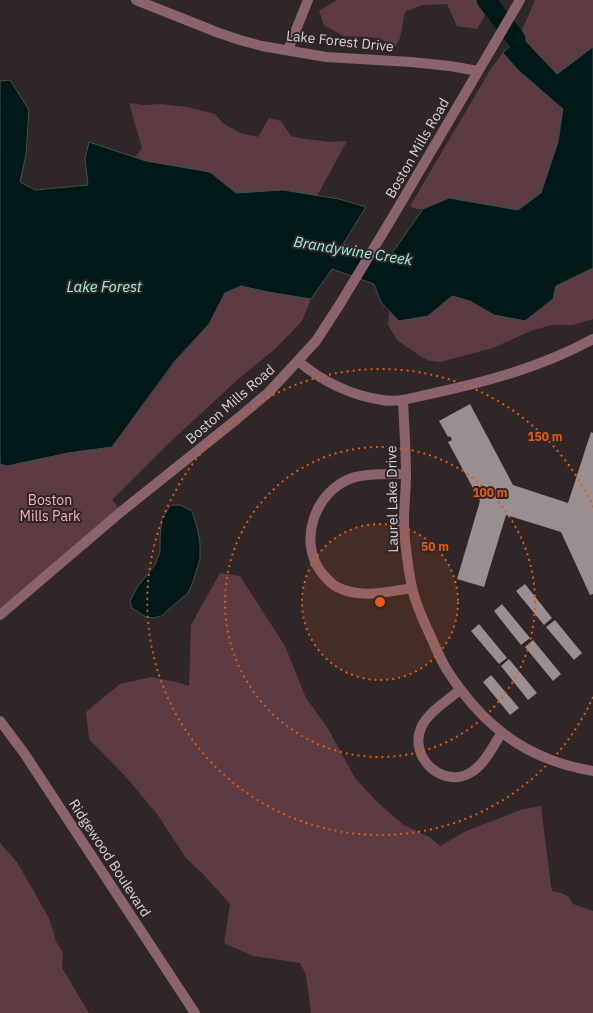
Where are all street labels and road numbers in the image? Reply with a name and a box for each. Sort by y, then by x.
street label: Lake Forest Drive [285,26,395,56]
street label: Boston Mills Road [381,95,453,201]
street label: Boston Mills Road [182,360,278,448]
street label: Laurel Lake Drive [382,445,402,553]
street label: Ridgewood Boulevard [65,796,155,920]

